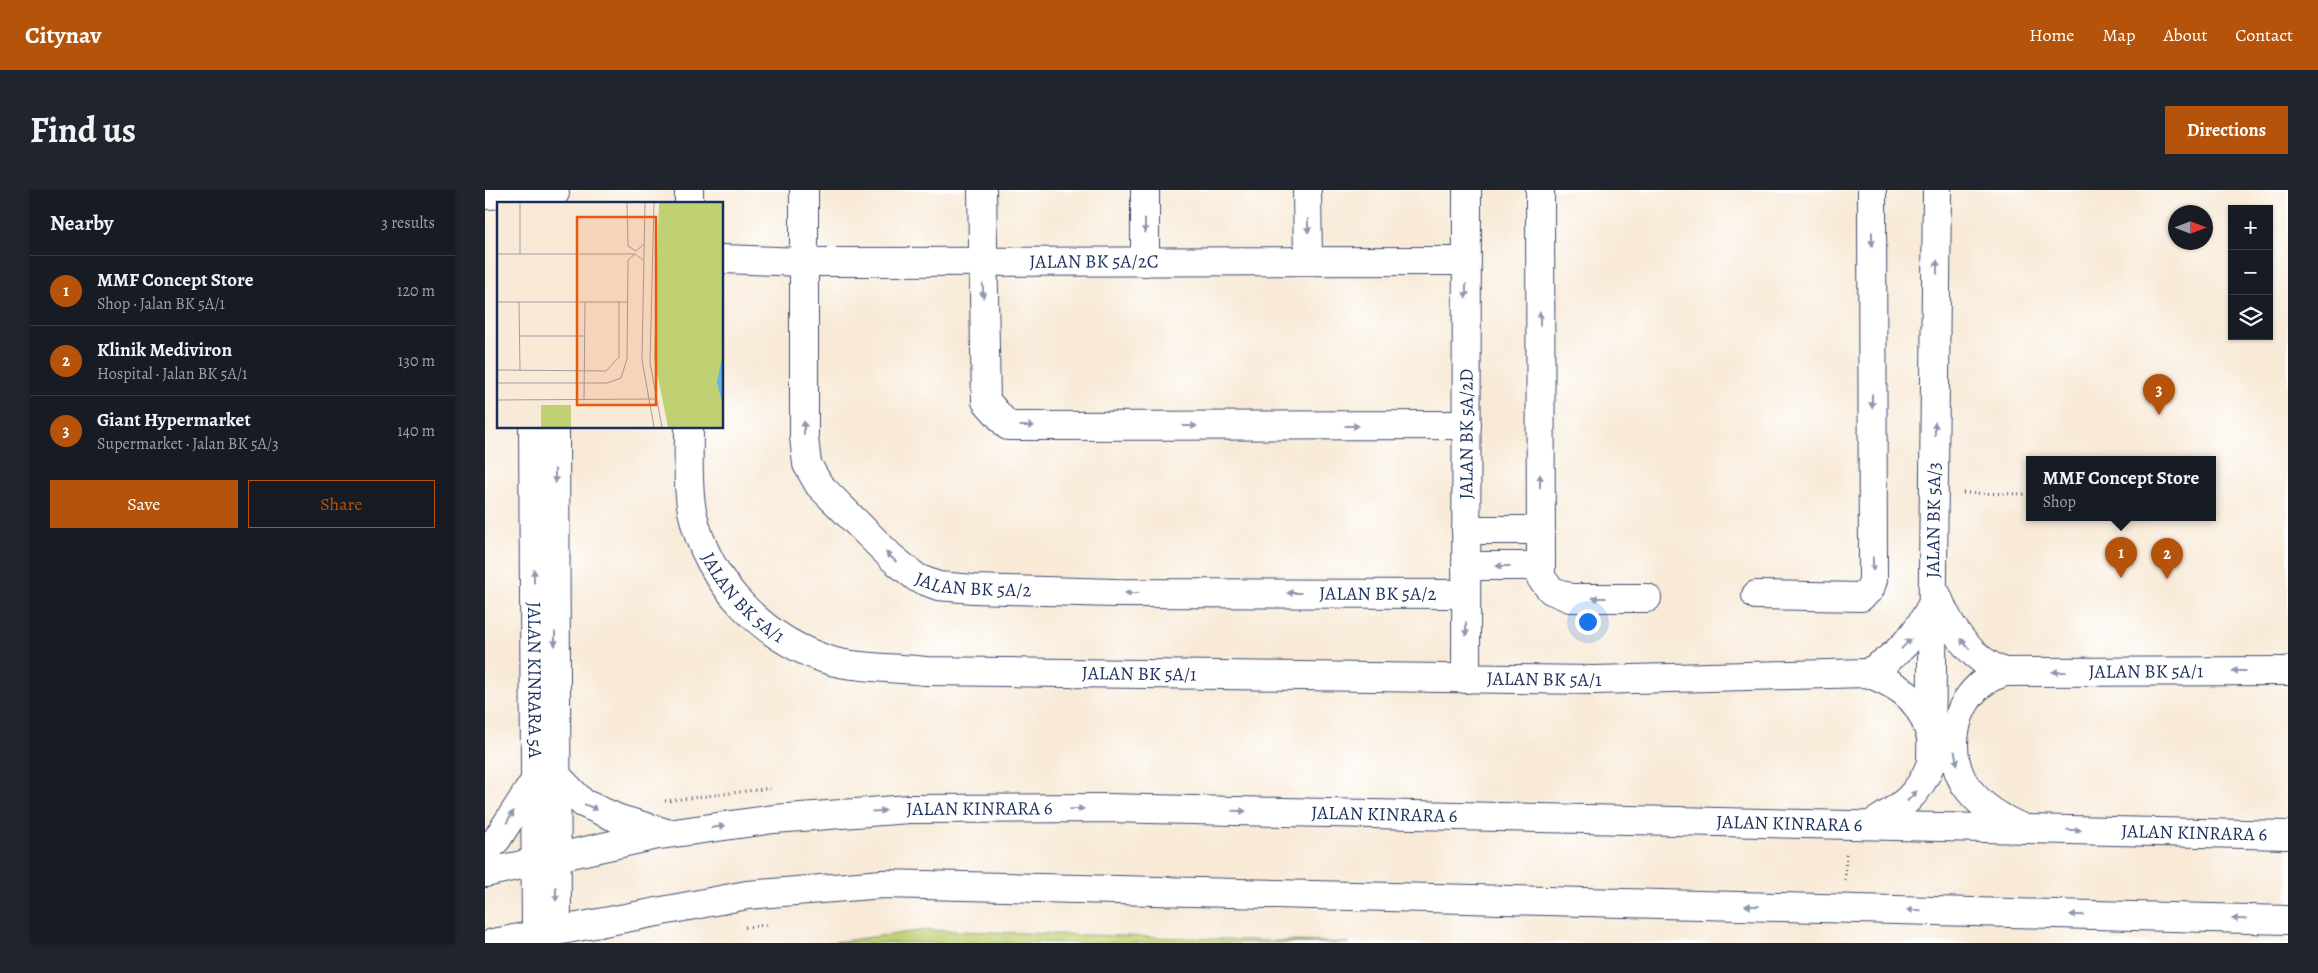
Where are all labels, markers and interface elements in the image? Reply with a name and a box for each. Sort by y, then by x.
text: Citynav [25,19,101,51]
text: Home [2029,23,2074,47]
text: Map [2102,23,2135,47]
text: About [2163,23,2207,47]
text: Contact [2235,23,2293,47]
text: Find us [30,106,136,154]
button: Directions [2165,106,2288,154]
inset map [497,202,724,429]
north arrow [2168,205,2213,250]
map controls [2228,205,2273,340]
button: + [2228,205,2273,250]
text: Nearby [50,209,113,237]
text: 3 results [381,212,435,234]
one-way arrow [1141,218,1149,234]
one-way arrow [1304,218,1312,234]
one-way arrow [1868,231,1876,247]
street label: JALAN BK 5A/2C [1029,248,1159,275]
button: − [2228,250,2273,295]
one-way arrow [1933,258,1941,274]
text: MMF Concept Store [97,267,254,293]
text: 1 [63,280,69,302]
text: 120 m [397,280,435,302]
one-way arrow [979,283,987,299]
one-way arrow [1462,283,1470,299]
text: Shop · Jalan BK 5A/1 [97,293,225,315]
button: layers [2228,295,2273,340]
one-way arrow [1536,311,1544,327]
text: Klinik Mediviron [97,337,232,363]
text: 2 [62,350,70,372]
text: 130 m [398,350,435,372]
text: Hospital · Jalan BK 5A/1 [97,363,247,385]
street label: JALAN BK 5A/2D [1453,369,1480,499]
pin: 3 [2143,374,2175,415]
one-way arrow [1868,393,1876,409]
text: Giant Hypermarket [97,407,251,433]
text: 3 [63,420,69,442]
text: 140 m [397,420,435,442]
one-way arrow [800,420,808,436]
one-way arrow [1932,421,1940,437]
one-way arrow [1019,422,1035,430]
one-way arrow [1182,422,1198,430]
one-way arrow [1344,422,1360,430]
text: Supermarket · Jalan BK 5A/3 [97,433,279,455]
popup [2026,456,2216,521]
street label: JALAN BK 5A/3 [1920,462,1947,578]
text: MMF Concept Store [2043,465,2199,491]
one-way arrow [551,468,559,484]
one-way arrow [1536,473,1544,489]
button: Save [50,480,238,528]
button: Share [248,480,435,528]
text: Shop [2043,491,2076,513]
pin: 1 [2105,537,2137,578]
pin: 2 [2151,538,2183,579]
street label: JALAN BK 5A/1 [695,548,790,649]
one-way arrow [886,551,898,563]
one-way arrow [1869,556,1877,572]
one-way arrow [1495,562,1511,570]
street label: JALAN BK 5A/2 [911,565,1032,604]
one-way arrow [530,567,538,583]
street label: JALAN BK 5A/2 [1319,581,1436,607]
one-way arrow [1124,589,1140,597]
one-way arrow [1286,589,1302,597]
one-way arrow [1590,594,1606,602]
street label: JALAN KINRARA 5A [521,602,548,759]
your location [1575,609,1601,635]
one-way arrow [1462,621,1470,637]
one-way arrow [551,631,559,647]
one-way arrow [1960,638,1971,651]
one-way arrow [1900,639,1912,651]
street label: JALAN BK 5A/1 [2088,658,2204,685]
street label: JALAN BK 5A/1 [1082,660,1197,688]
street label: JALAN BK 5A/1 [1486,666,1602,693]
one-way arrow [2231,667,2247,675]
one-way arrow [2051,668,2067,676]
one-way arrow [1952,750,1960,765]
one-way arrow [1906,790,1918,802]
street label: JALAN KINRARA 6 [906,795,1053,822]
street label: JALAN KINRARA 6 [1311,800,1458,829]
one-way arrow [584,803,598,811]
one-way arrow [1069,805,1085,813]
one-way arrow [872,807,888,815]
one-way arrow [1232,807,1248,815]
street label: JALAN KINRARA 6 [1716,809,1863,838]
one-way arrow [506,811,515,824]
street label: JALAN KINRARA 6 [2121,818,2268,848]
one-way arrow [710,823,726,831]
one-way arrow [2066,826,2082,834]
one-way arrow [552,886,560,902]
one-way arrow [1744,902,1760,910]
one-way arrow [1906,906,1922,914]
one-way arrow [2069,910,2085,918]
one-way arrow [2231,914,2247,922]

